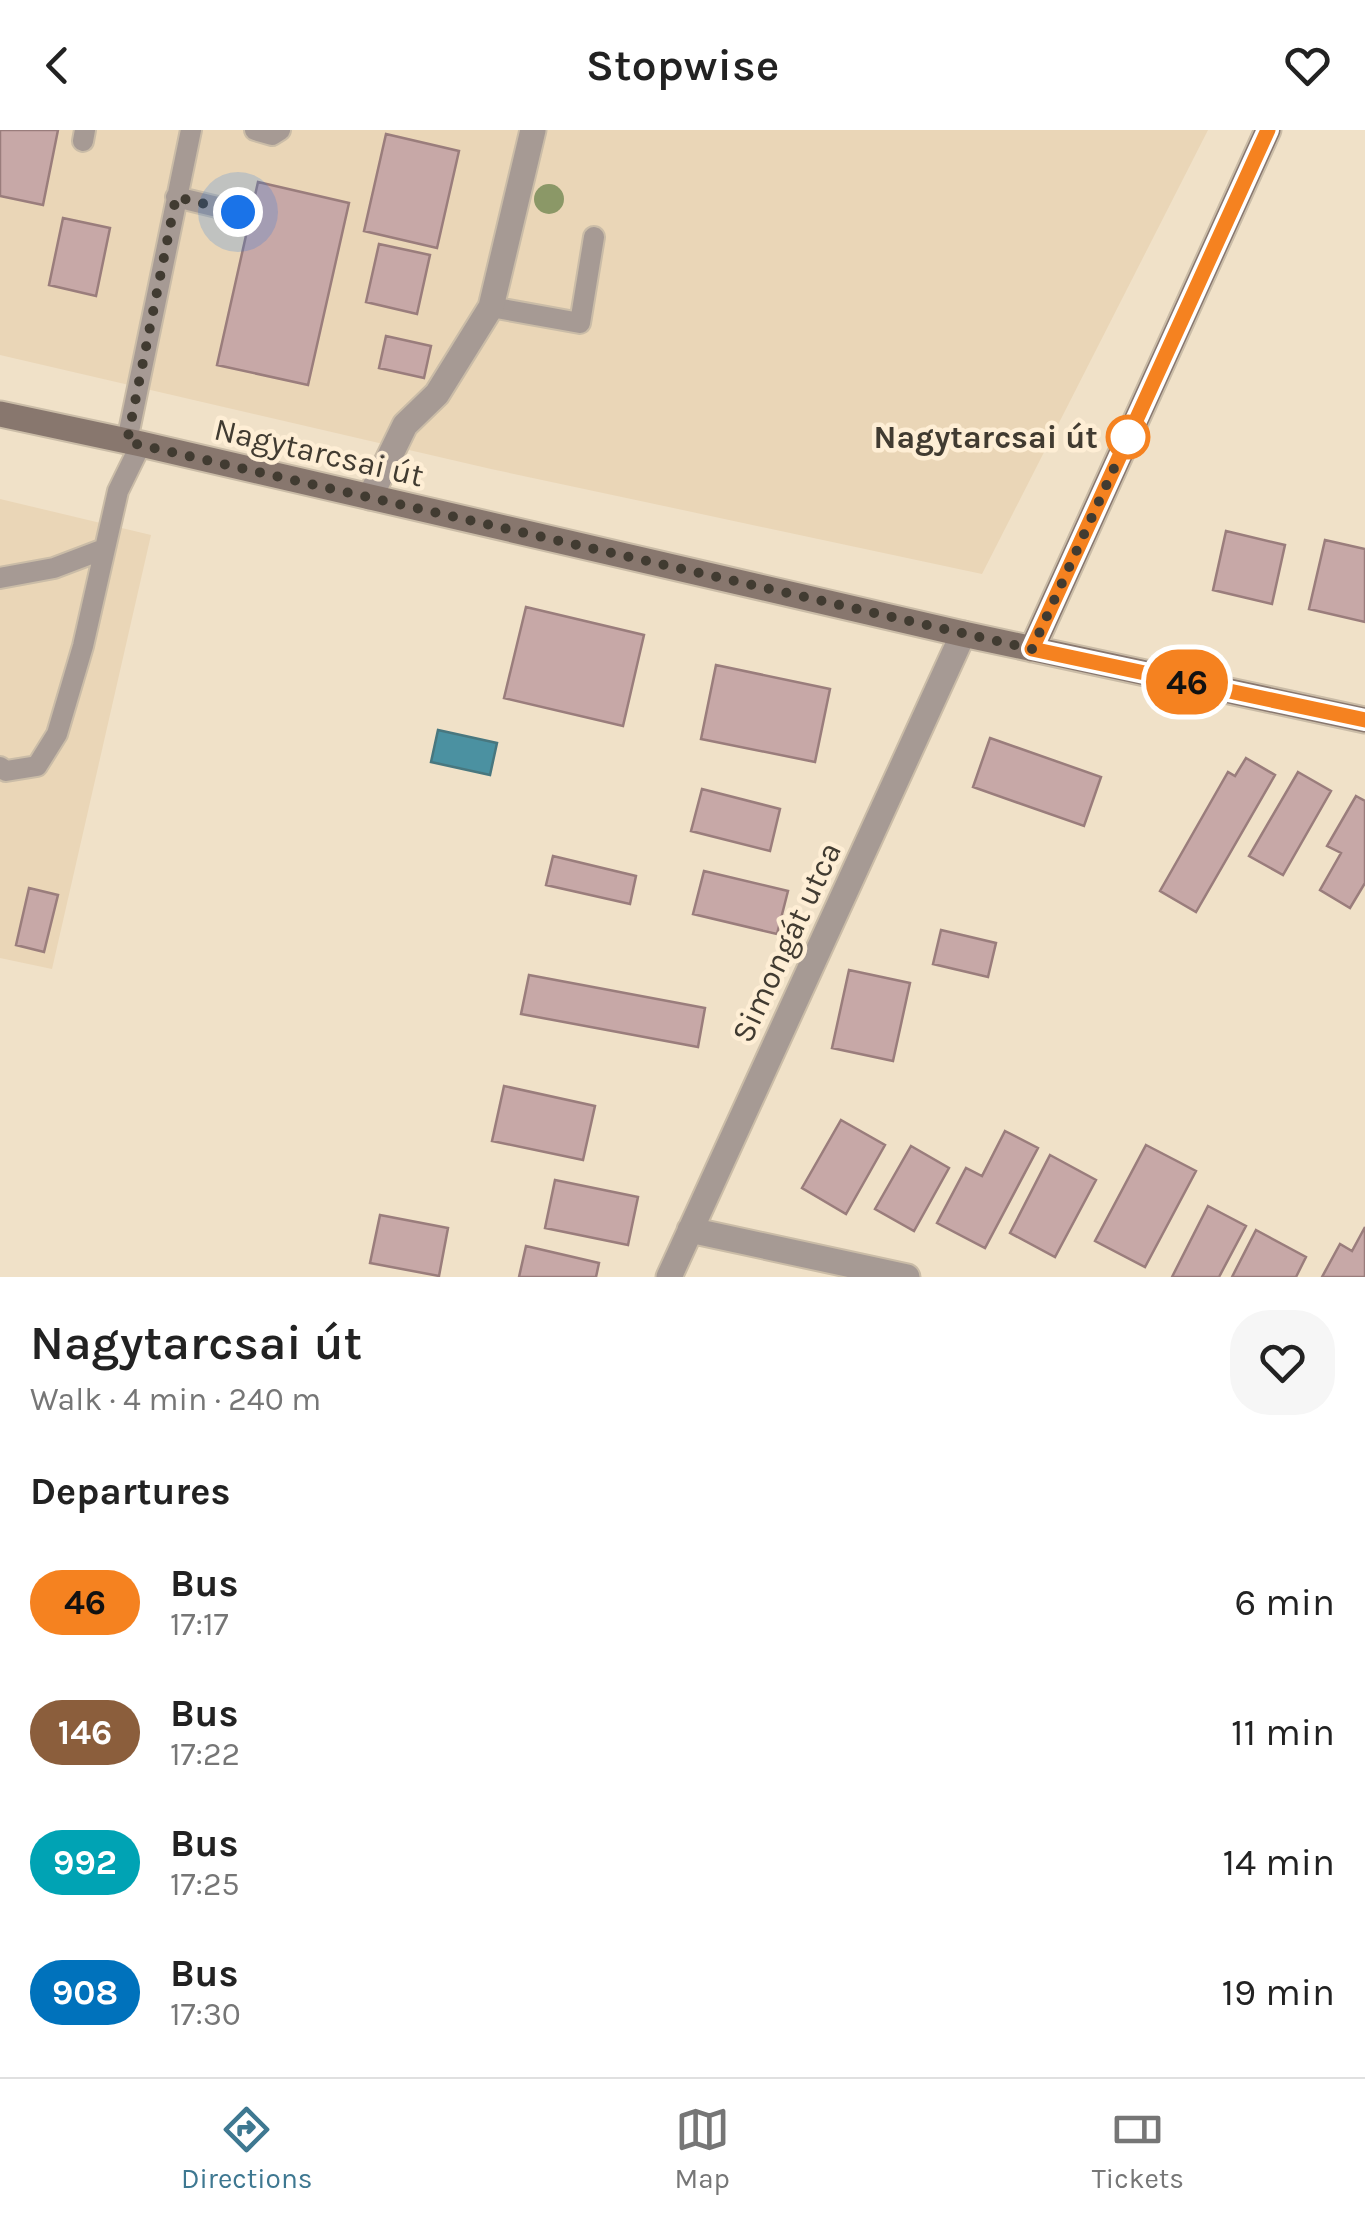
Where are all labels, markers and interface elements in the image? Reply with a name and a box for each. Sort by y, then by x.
icon: back [30,38,85,93]
icon: heart [1280,38,1335,93]
text: Stopwise [586,39,779,91]
your location [213,187,263,237]
street label: Nagytarcsai út [211,410,427,495]
marker: Nagytarcsai út [1107,416,1149,458]
place label: Nagytarcsai út [874,419,1098,456]
line badge: 46 [1142,650,1232,714]
text: 46 [1166,662,1208,703]
street label: Simongát utca [724,836,849,1048]
button: heart [1230,1310,1335,1415]
text: Nagytarcsai út [30,1315,362,1371]
text: Walk · 4 min · 240 m [30,1381,321,1418]
text: Departures [30,1469,230,1514]
text: Bus [170,1561,239,1606]
text: 6 min [1234,1580,1335,1625]
text: 46 [64,1582,106,1623]
text: 17:17 [170,1606,229,1643]
text: Bus [170,1691,239,1736]
text: 11 min [1231,1710,1335,1755]
text: 146 [58,1712,112,1753]
text: 17:22 [170,1736,240,1773]
text: Bus [170,1821,239,1866]
text: 14 min [1222,1840,1335,1885]
text: 992 [53,1842,117,1883]
text: 17:25 [170,1866,240,1903]
text: Bus [170,1951,239,1996]
text: 19 min [1222,1970,1335,2015]
text: 908 [52,1972,118,2013]
text: 17:30 [170,1996,241,2033]
tab: Directions [181,2102,313,2195]
tab: Map [674,2102,730,2195]
tab: Tickets [1092,2102,1184,2195]

